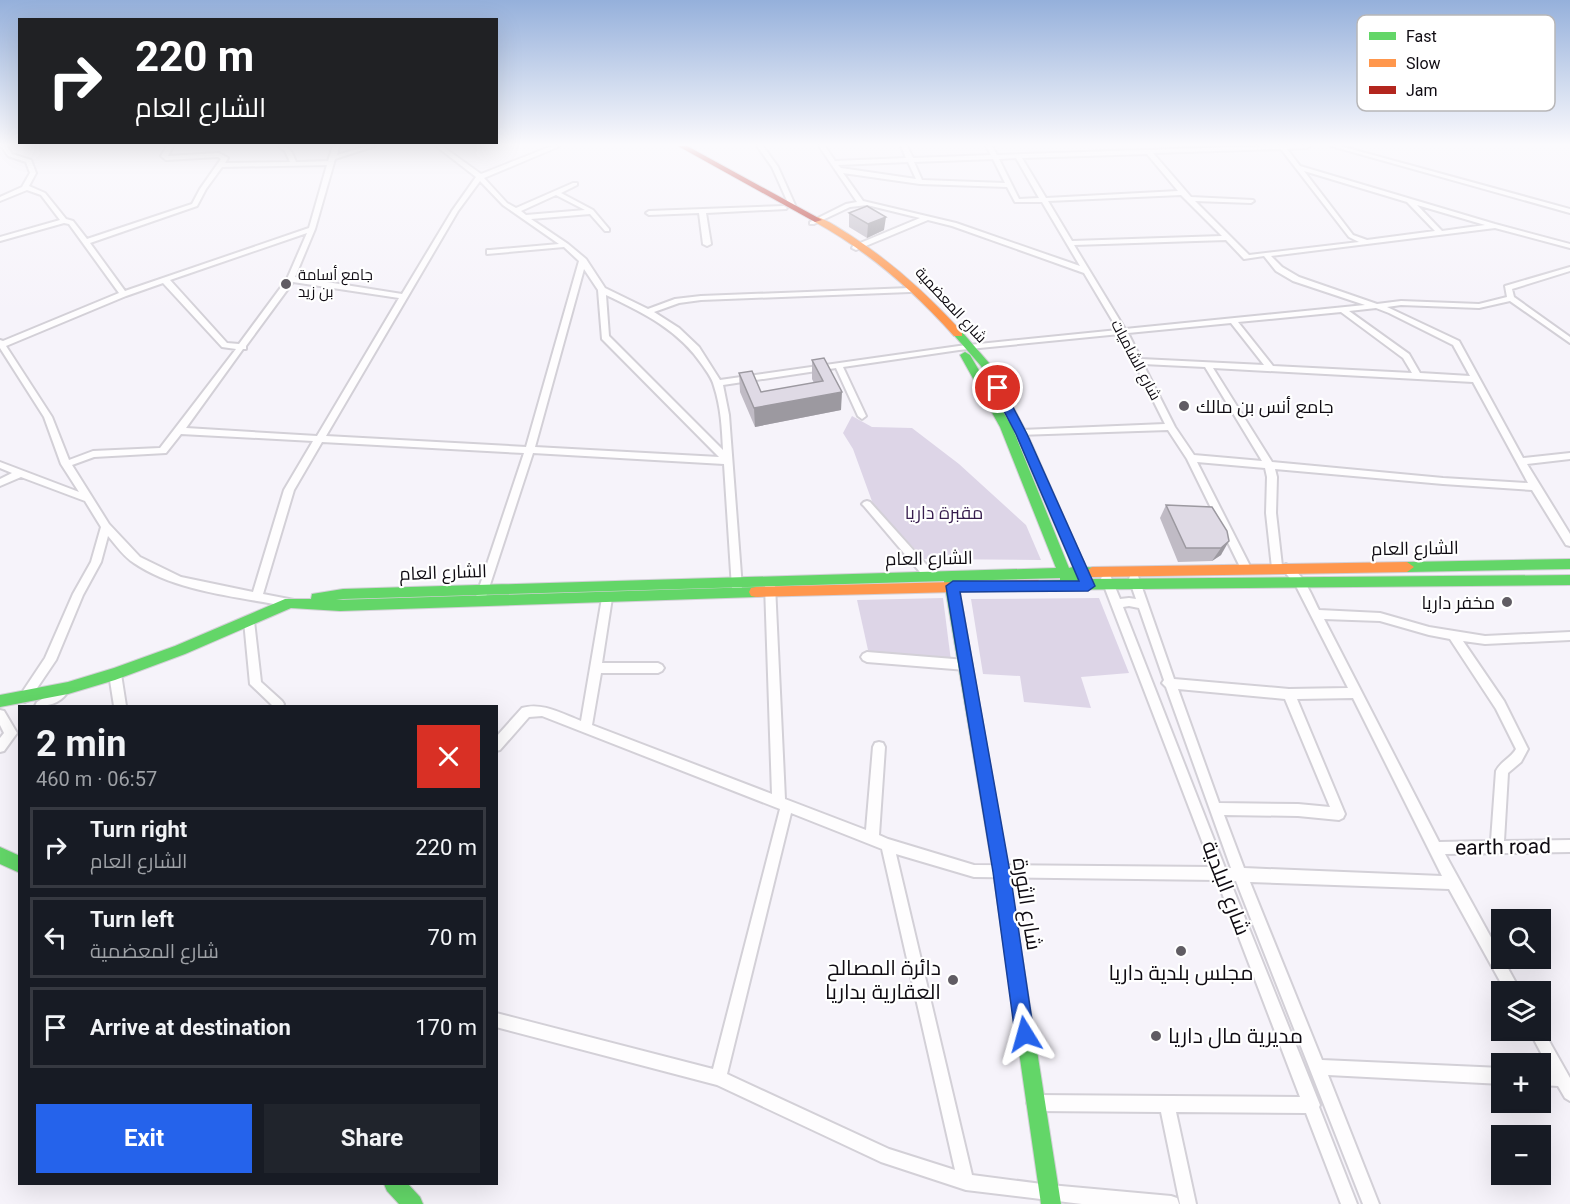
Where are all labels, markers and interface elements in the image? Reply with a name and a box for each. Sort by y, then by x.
legend [1357,15,1555,111]
text: Fast [1406,27,1437,46]
text: 220 m [135,32,254,81]
icon: right [36,42,114,120]
text: Slow [1406,54,1441,73]
text: Jam [1406,81,1438,100]
text: الشارع العام [135,92,266,124]
street label: شارع المعضمية [910,264,991,348]
place label: جامع أسامة بن زيد [298,265,373,302]
marker: جامع أسامة بن زيد [279,277,293,291]
street label: شارع الشاميات [1105,317,1165,404]
pin [972,362,1023,413]
icon: arrive [981,371,1014,404]
place label: جامع أنس بن مالك [1196,396,1334,419]
marker: جامع أنس بن مالك [1177,399,1191,413]
park label: مقبرة داريا [905,502,983,524]
street label: الشارع العام [1371,537,1459,561]
street label: الشارع العام [885,547,973,571]
street label: الشارع العام [399,560,487,586]
place label: مخفر داريا [1421,592,1495,614]
marker: مخفر داريا [1500,595,1514,609]
text: 2 min [36,723,127,765]
button: close [417,725,480,788]
text: 460 m · 06:57 [36,767,157,791]
text: Turn right [90,817,187,842]
icon: right [39,831,72,864]
street label: earth road [1455,834,1551,860]
text: 220 m [415,835,477,860]
street label: شارع البلدية [1195,838,1255,939]
text: الشارع العام [90,849,187,873]
street label: شارع الثورة [1006,856,1046,952]
text: Turn left [90,907,174,932]
map controls [1491,909,1551,1185]
button: search [1491,909,1551,969]
icon: left [39,921,72,954]
text: 70 m [428,925,477,950]
text: شارع المعضمية [90,939,219,963]
marker: مجلس بلدية داريا [1174,944,1188,958]
place label: دائرة المصالح العقارية بداريا [825,956,941,1004]
place label: مجلس بلدية داريا [1108,961,1254,986]
marker: دائرة المصالح العقارية بداريا [946,973,960,987]
button: layers [1491,981,1551,1041]
position arrow [993,1002,1057,1066]
icon: arrive [39,1011,72,1044]
text: Arrive at destination [90,1015,291,1040]
text: 170 m [415,1015,477,1040]
place label: مديرية مال داريا [1168,1024,1303,1049]
marker: مديرية مال داريا [1149,1029,1163,1043]
button: + [1491,1053,1551,1113]
button: Exit [36,1104,252,1173]
button: Share [264,1104,480,1173]
button: − [1491,1125,1551,1185]

